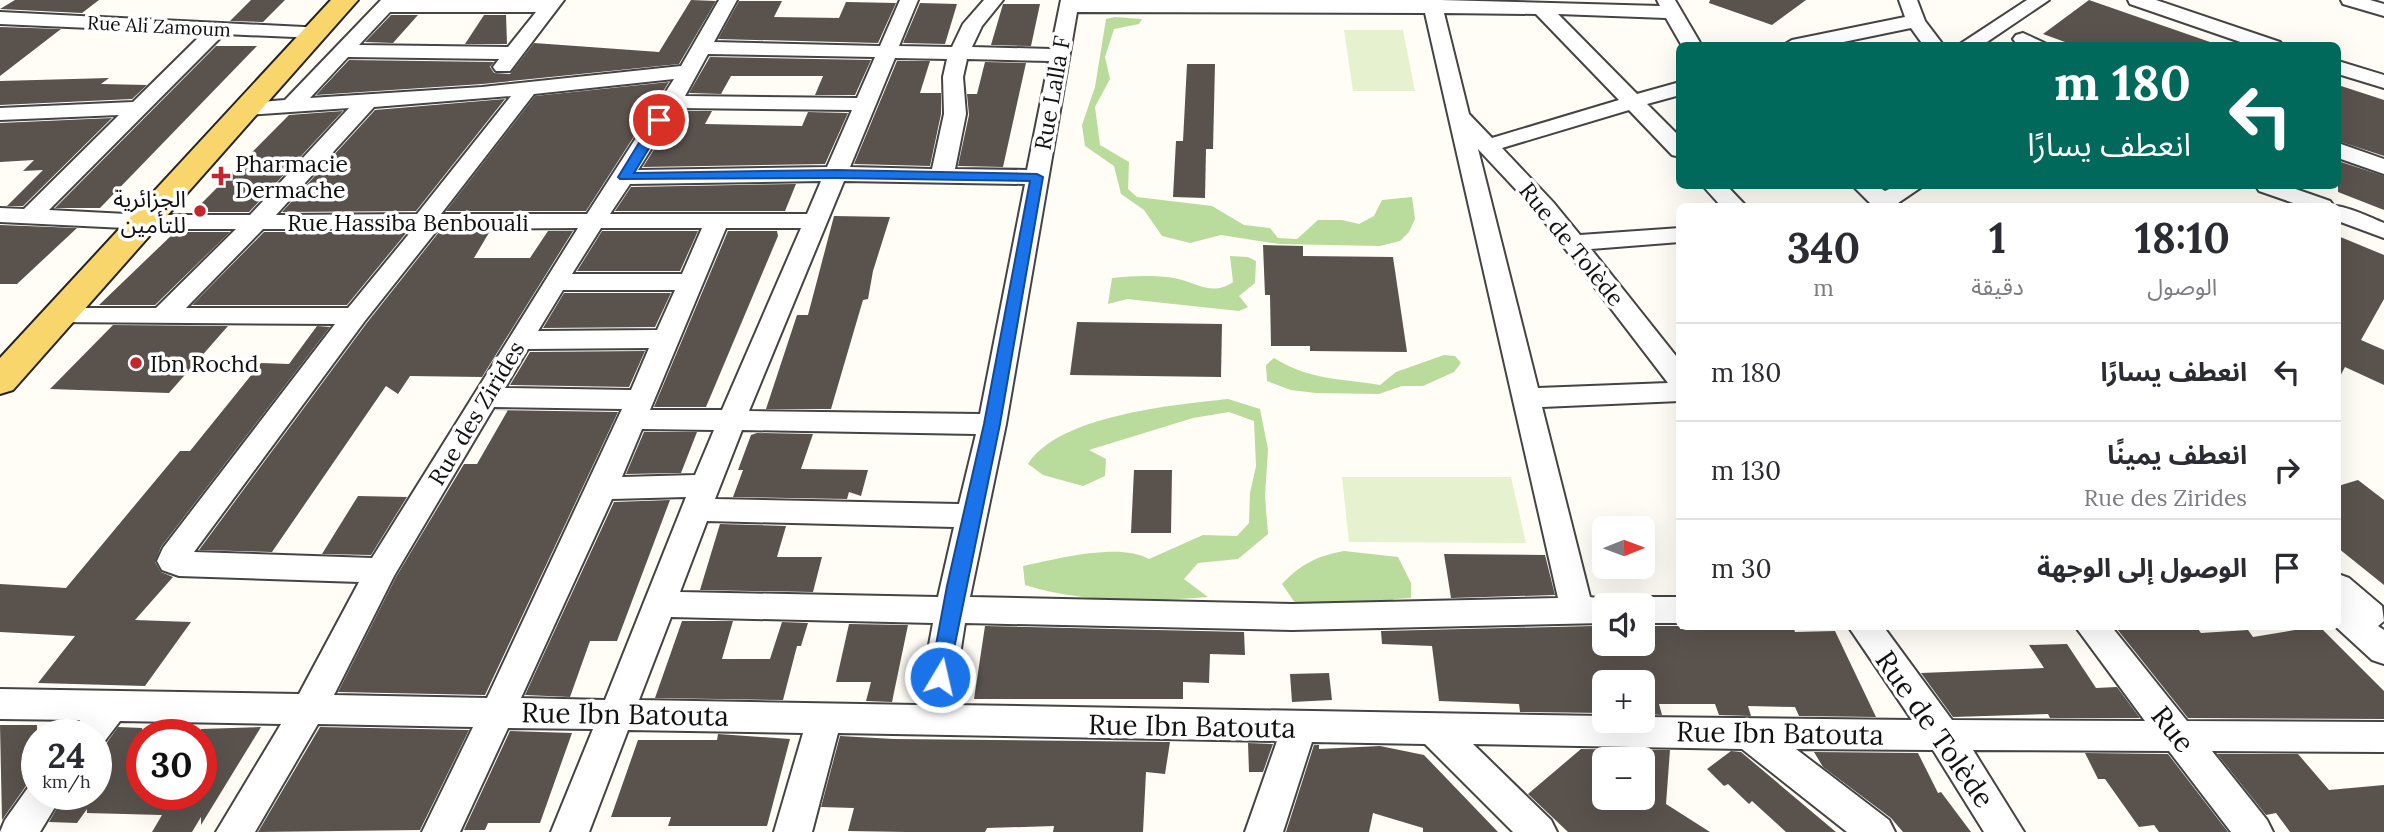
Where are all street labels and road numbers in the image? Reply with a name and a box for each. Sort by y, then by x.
street label: Rue Ali Zamoum [87,10,231,42]
street label: Rue Lalla F [1028,33,1076,152]
street label: Rue de Tolède [1513,176,1631,312]
street label: Rue Hassiba Benbouali [287,208,529,237]
street label: Rue des Zirides [422,336,530,490]
street label: Rue de Tolède [1868,643,2002,815]
street label: Rue Ibn Batouta [521,694,729,734]
street label: Rue [2143,698,2203,760]
street label: Rue Ibn Batouta [1088,706,1296,746]
street label: Rue Ibn Batouta [1676,713,1884,753]

